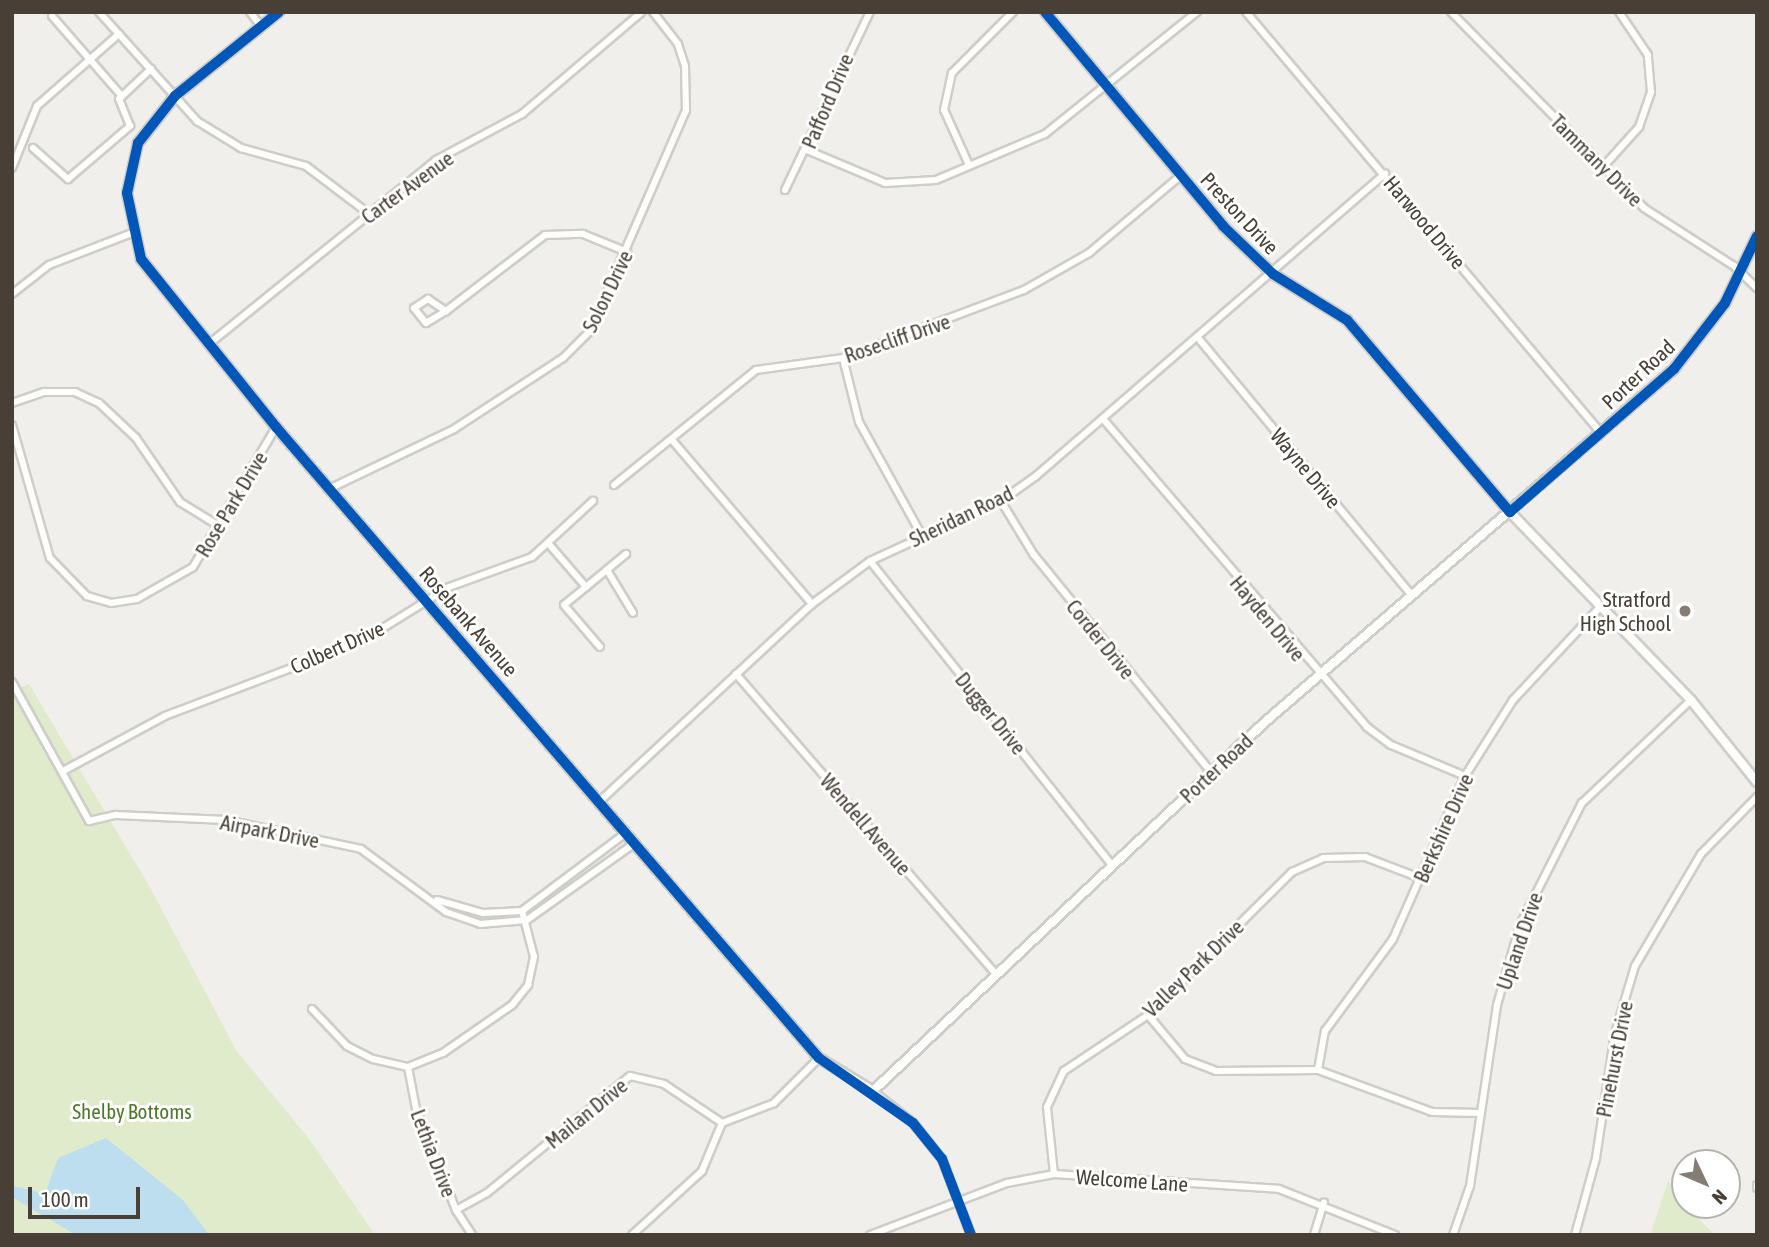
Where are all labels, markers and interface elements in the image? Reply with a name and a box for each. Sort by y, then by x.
street label: Pafford Drive [796,50,858,152]
street label: Tammany Drive [1546,109,1648,211]
street label: Carter Avenue [356,145,458,229]
street label: Preston Drive [1196,167,1284,259]
street label: Harwood Drive [1379,170,1471,274]
street label: Solon Drive [576,246,638,336]
street label: Rosecliff Drive [841,308,953,368]
street label: Porter Road [1596,334,1680,414]
street label: Wayne Drive [1265,423,1347,513]
street label: Rose Park Drive [190,447,272,561]
street label: Sheridan Road [905,480,1017,552]
street label: Rosebank Avenue [414,561,524,681]
street label: Hayden Drive [1225,570,1311,666]
place label: Stratford High School [1580,586,1671,636]
street label: Corder Drive [1061,594,1141,684]
marker: Stratford High School [1677,603,1693,619]
street label: Colbert Drive [286,615,388,679]
street label: Dugger Drive [950,667,1032,759]
street label: Porter Road [1174,728,1258,808]
street label: Wendell Avenue [815,768,917,880]
street label: Berkshire Drive [1408,770,1478,886]
street label: Airpark Drive [218,809,322,853]
street label: Upland Drive [1491,889,1547,993]
street label: Valley Park Drive [1138,914,1248,1022]
street label: Pinehurst Drive [1590,999,1638,1119]
street label: Mailan Drive [540,1072,632,1154]
park label: Shelby Bottoms [72,1098,192,1124]
street label: Lethia Drive [406,1105,462,1201]
north arrow [1671,1149,1741,1219]
street label: Welcome Lane [1075,1164,1189,1196]
scale bar [32,1174,144,1218]
text: N [1708,1186,1731,1209]
text: 100 m [41,1187,89,1211]

